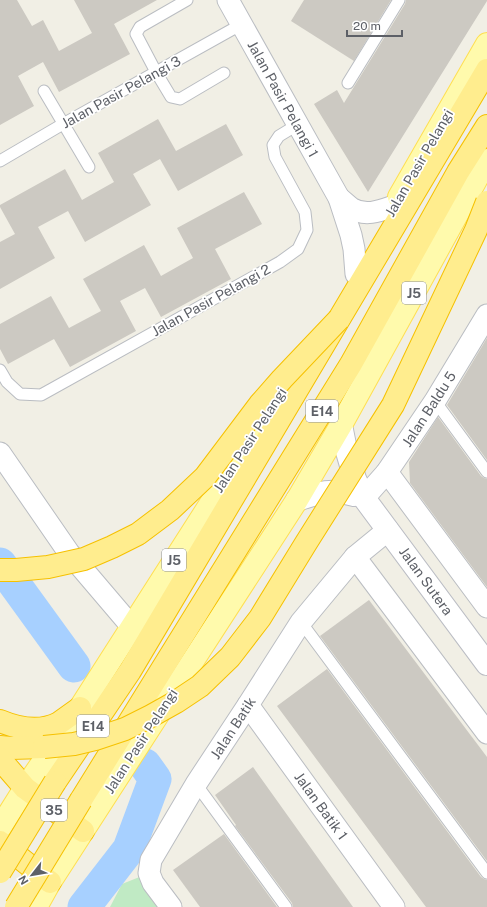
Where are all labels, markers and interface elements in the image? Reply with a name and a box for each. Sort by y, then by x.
scale bar [347,12,402,38]
text: 20 m [353,19,381,33]
street label: Jalan Pasir Pelangi 1 [244,38,322,160]
street label: Jalan Pasir Pelangi 3 [59,53,183,131]
street label: Jalan Pasir Pelangi [382,106,456,220]
street label: Jalan Pasir Pelangi 2 [149,261,273,339]
road number: J5 [402,282,426,304]
street label: Jalan Baldu 5 [399,368,459,450]
street label: Jalan Pasir Pelangi [210,385,290,495]
road number: E14 [306,400,338,422]
street label: Jalan Sutera [396,544,456,618]
road number: J5 [162,549,186,571]
street label: Jalan Pasir Pelangi [101,686,181,796]
street label: Jalan Batik [207,694,259,762]
road number: E14 [77,715,109,737]
street label: Jalan Batik 1 [291,769,351,843]
road number: 35 [41,799,67,821]
north arrow [12,855,52,895]
text: N [16,873,31,887]

